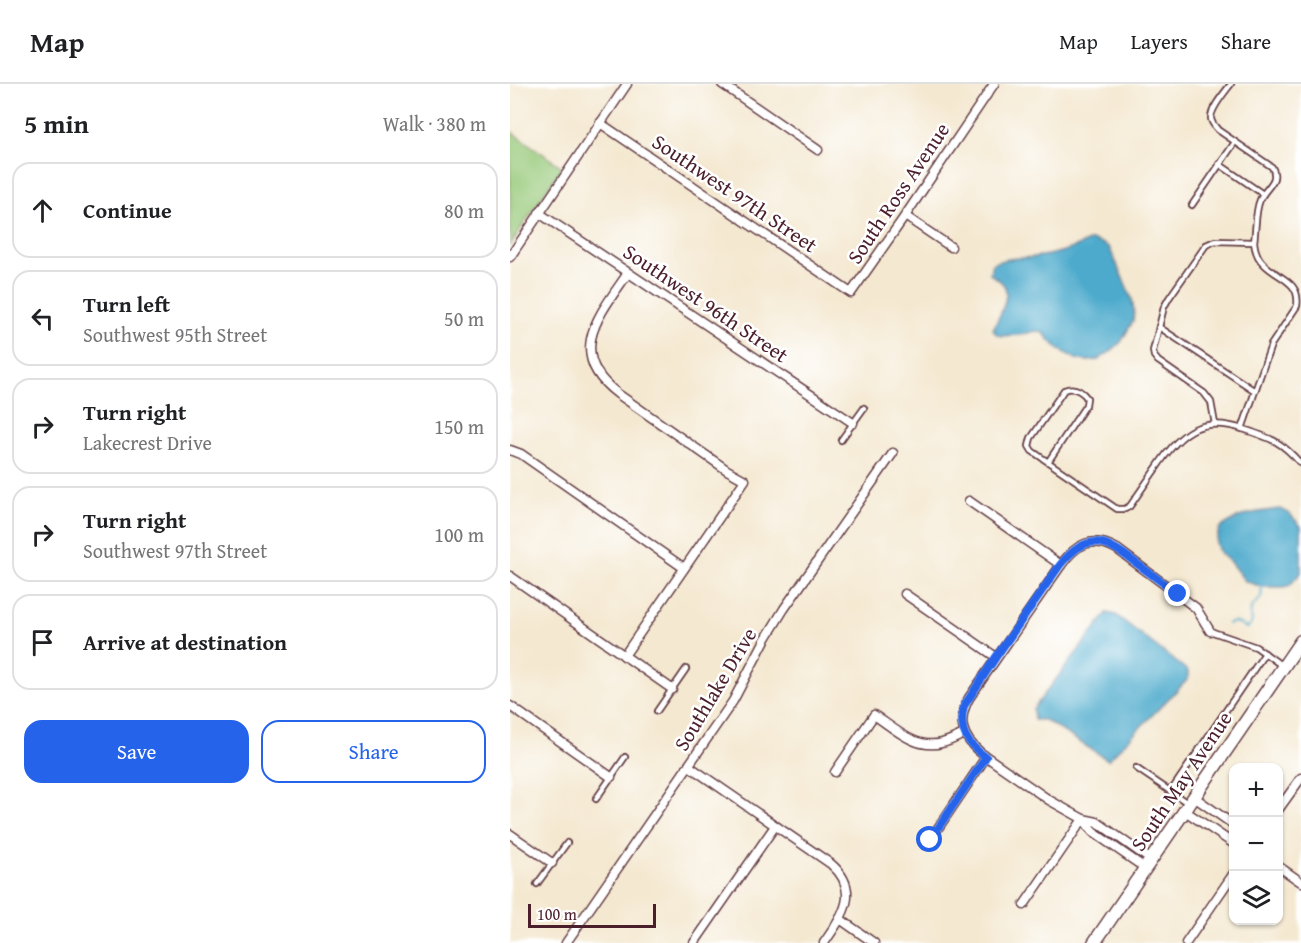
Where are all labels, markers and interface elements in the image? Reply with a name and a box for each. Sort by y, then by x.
text: Map [30,21,84,62]
text: Map [1059,26,1098,57]
text: Layers [1131,26,1188,57]
text: Share [1221,26,1271,57]
text: 5 min [24,104,89,143]
text: Walk · 380 m [383,109,486,138]
street label: South Ross Avenue [839,116,957,270]
street label: Southwest 97th Street [646,126,824,260]
icon: ahead [26,194,59,227]
text: Continue [83,194,172,226]
text: 80 m [444,196,484,225]
street label: Southwest 96th Street [617,236,795,370]
text: Turn left [83,288,170,320]
icon: left [26,302,59,335]
text: 50 m [444,304,484,333]
text: Southwest 95th Street [83,320,267,349]
text: Turn right [83,396,186,428]
icon: right [26,410,59,443]
text: 150 m [434,412,484,441]
text: Lakecrest Drive [83,428,212,457]
text: Turn right [83,504,186,536]
icon: right [26,518,59,551]
text: 100 m [434,520,484,549]
text: Southwest 97th Street [83,536,267,565]
route end [1164,580,1190,606]
street label: Southlake Drive [666,621,764,757]
icon: arrive [26,626,59,659]
text: Arrive at destination [83,626,287,658]
street label: South May Avenue [1123,705,1239,857]
button: Save [24,720,249,783]
button: Share [261,720,486,783]
map controls [1229,763,1283,925]
button: + [1229,763,1283,817]
button: − [1229,817,1283,871]
route start [916,826,942,852]
button: layers [1229,871,1283,925]
scale bar [528,901,656,928]
text: 100 m [537,902,577,926]

